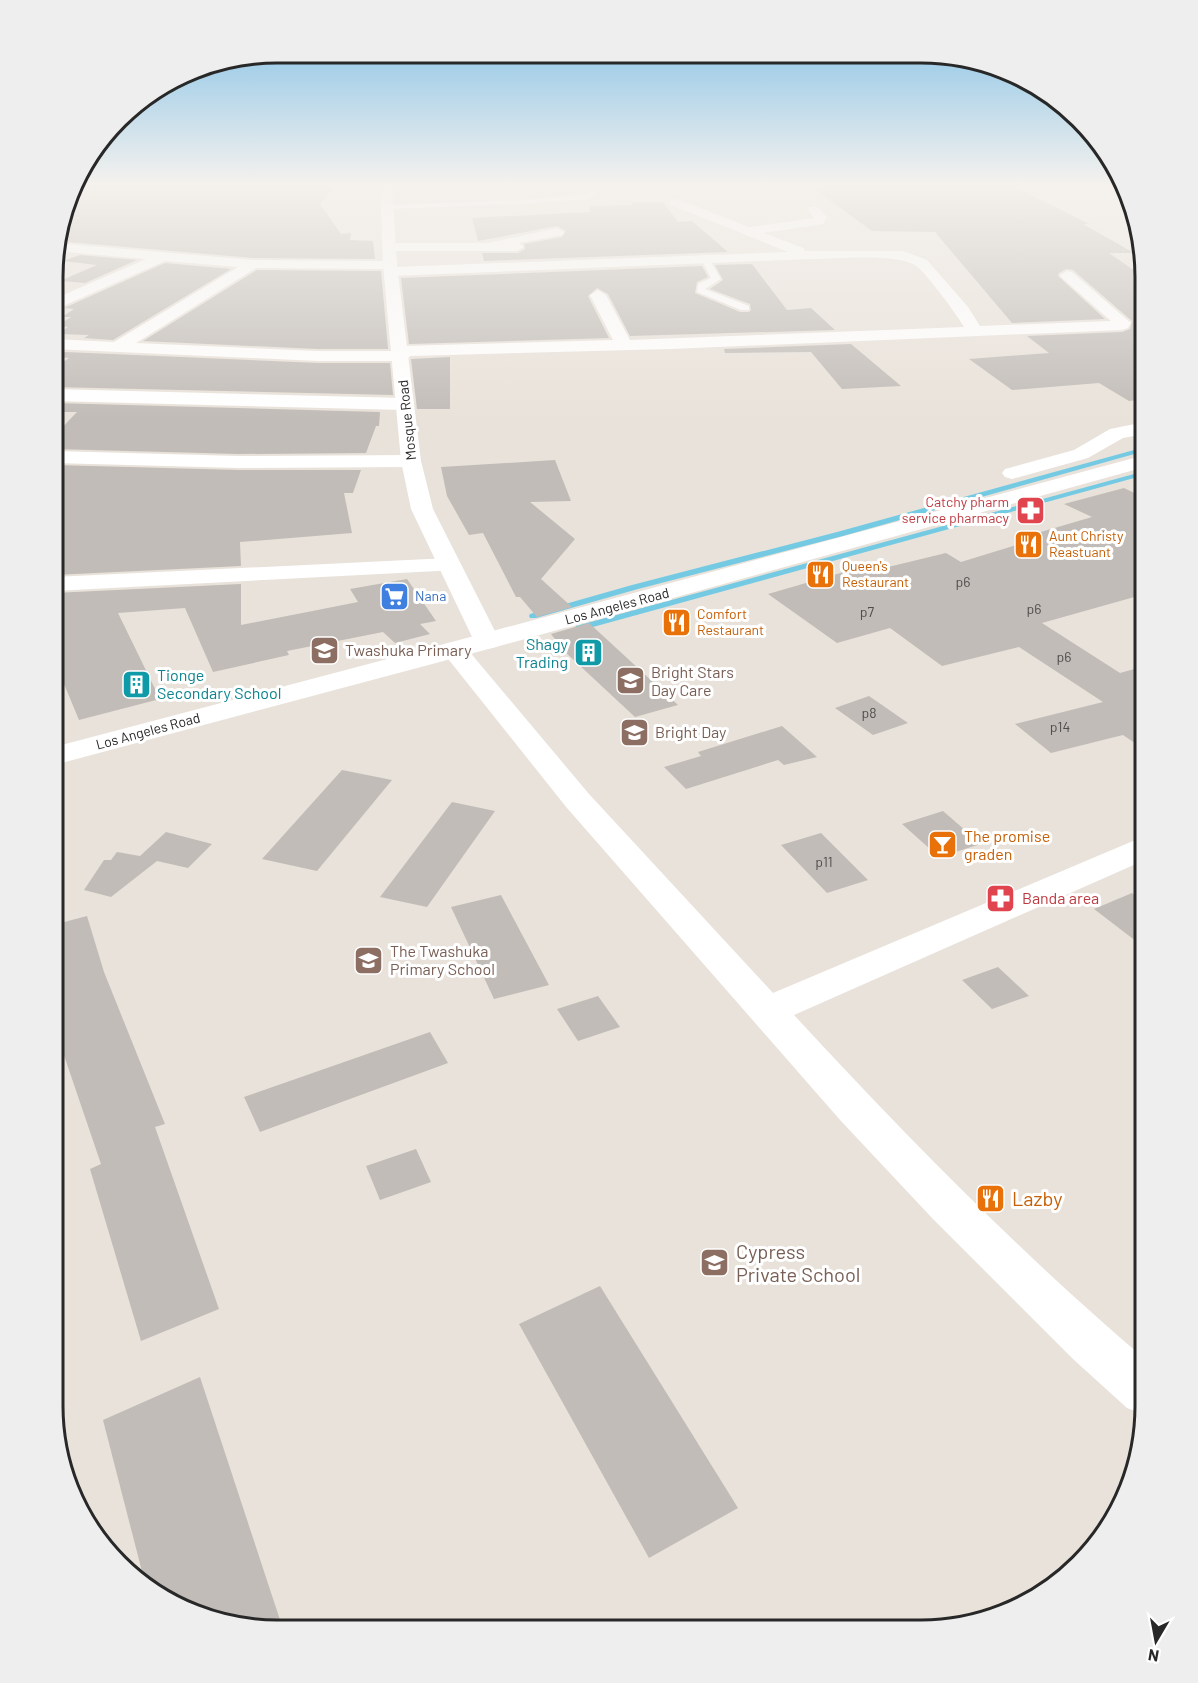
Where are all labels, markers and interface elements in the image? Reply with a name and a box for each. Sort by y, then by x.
street label: Mosque Road [394,379,419,461]
place label: Catchy pharm service pharmacy [902,493,1010,526]
pharmacy icon: Catchy pharm service pharmacy [1014,494,1046,526]
place label: Aunt Christy Reastuant [1049,527,1124,560]
restaurant icon: Aunt Christy Reastuant [1012,528,1044,560]
place label: Queen's Restaurant [842,557,909,590]
restaurant icon: Queen's Restaurant [805,558,837,590]
house number: p6 [956,573,970,590]
supermarket icon: Nana [378,580,410,612]
street label: Los Angeles Road [563,583,671,628]
place label: Nana [415,587,446,604]
house number: p6 [1027,600,1041,617]
house number: p7 [860,603,875,620]
place label: Comfort Restaurant [697,605,764,638]
restaurant icon: Comfort Restaurant [660,606,692,638]
school or university icon: Twashuka Primary [308,634,340,666]
place label: Shagy Trading [516,634,569,671]
building icon: Shagy Trading [573,637,605,669]
place label: Twashuka Primary [345,640,472,659]
house number: p6 [1057,648,1071,665]
place label: Bright Stars Day Care [651,662,734,699]
place label: Tionge Secondary School [157,665,281,702]
school or university icon: Bright Stars Day Care [614,665,646,697]
building icon: Tionge Secondary School [120,668,152,700]
house number: p8 [861,704,877,721]
street label: Los Angeles Road [94,708,202,753]
school or university icon: Bright Day [618,716,650,748]
house number: p14 [1050,718,1070,735]
place label: Bright Day [655,722,727,741]
place label: The promise graden [964,826,1050,863]
bar icon: The promise graden [927,829,959,861]
house number: p11 [815,853,833,870]
pharmacy icon: Banda area [985,882,1017,914]
place label: Banda area [1022,888,1099,907]
place label: The Twashuka Primary School [390,941,495,978]
school or university icon: The Twashuka Primary School [353,944,385,976]
restaurant icon: Lazby [975,1183,1007,1215]
place label: Lazby [1012,1186,1062,1210]
place label: Cypress Private School [736,1239,860,1286]
school or university icon: Cypress Private School [699,1247,731,1279]
north arrow [1126,1611,1186,1671]
text: N [1146,1646,1160,1667]

